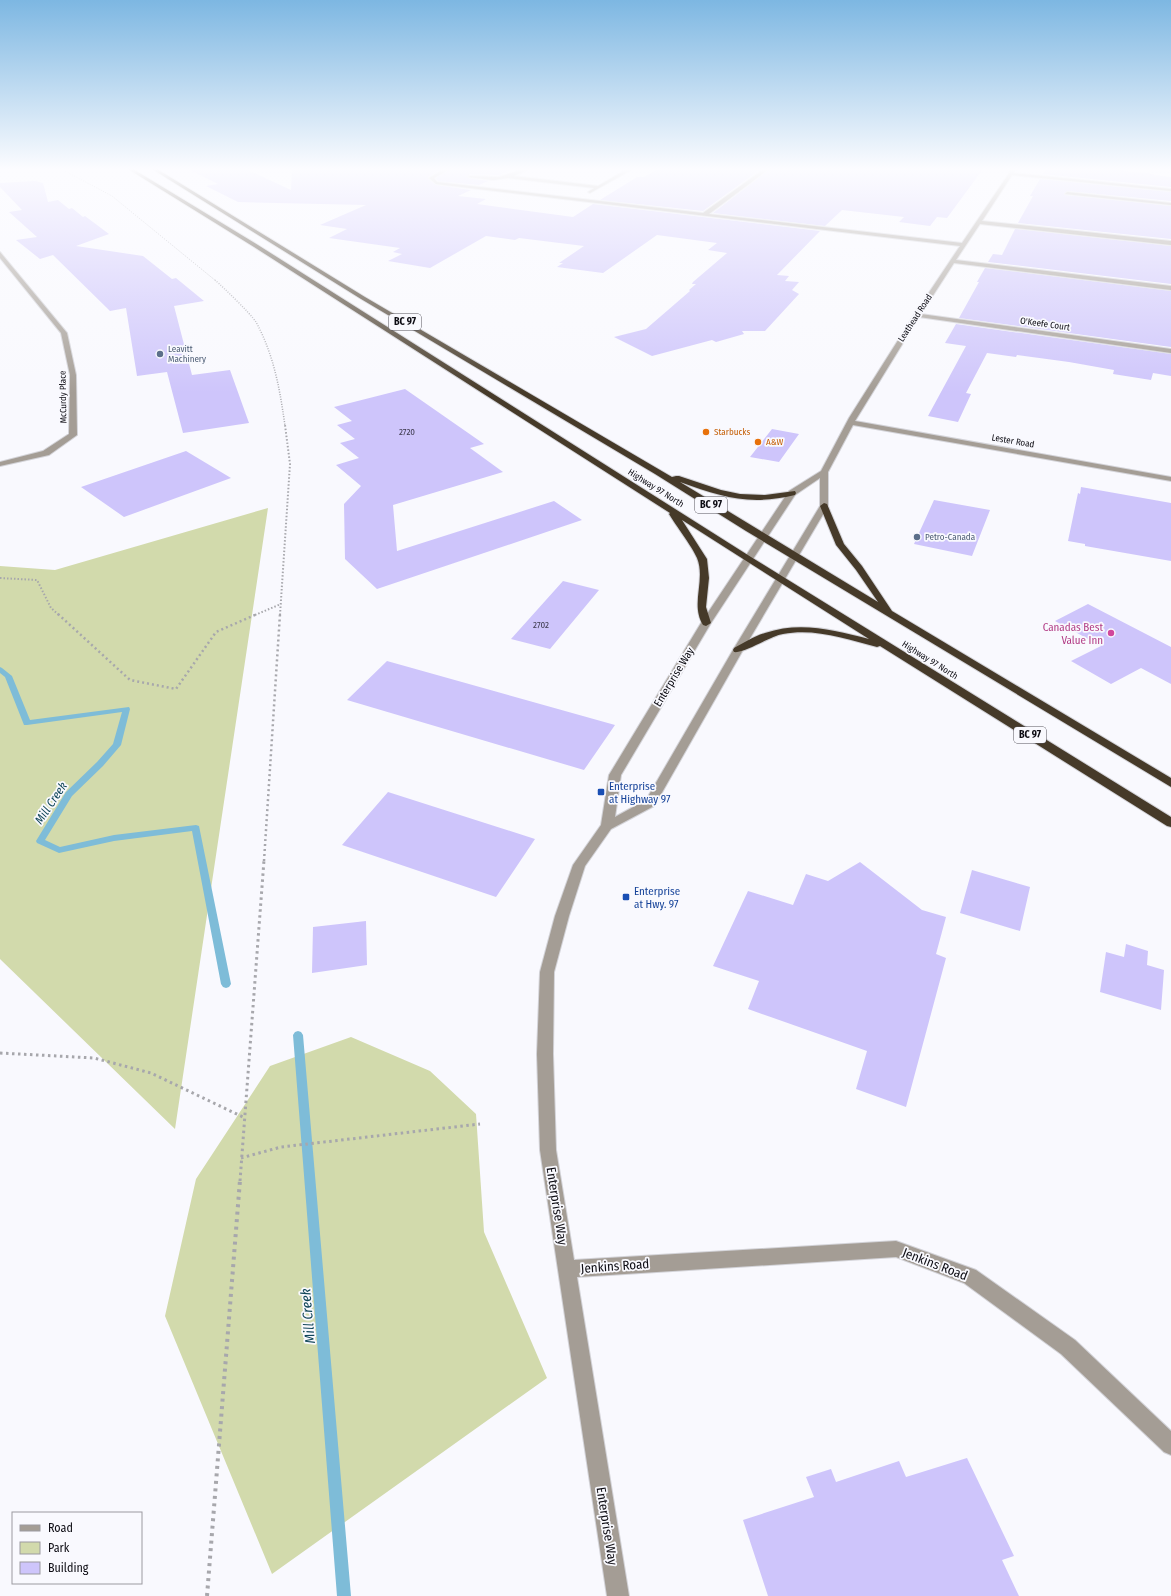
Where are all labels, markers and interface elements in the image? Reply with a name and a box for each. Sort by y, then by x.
street label: Leathead Road [896,292,934,344]
road number: BC 97 [389,314,421,330]
street label: O'Keefe Court [1019,316,1071,332]
place label: Leavitt Machinery [168,344,206,364]
marker: Leavitt Machinery [155,349,165,359]
street label: McCurdy Place [58,370,68,423]
house number: 2720 [399,427,415,437]
marker: Starbucks [701,427,711,437]
place label: Starbucks [714,427,750,437]
street label: Lester Road [991,432,1035,450]
marker: A&W [753,437,763,447]
place label: A&W [766,437,784,447]
street label: Highway 97 North [626,467,686,509]
road number: BC 97 [695,497,727,513]
marker: Petro-Canada [912,532,922,542]
place label: Petro-Canada [925,532,976,542]
house number: 2702 [533,620,549,630]
place label: Canadas Best Value Inn [1043,621,1103,647]
marker: Canadas Best Value Inn [1106,628,1116,638]
street label: Highway 97 North [900,639,960,681]
street label: Enterprise Way [651,645,697,709]
road number: BC 97 [1014,727,1046,743]
water label: Mill Creek [32,779,70,827]
place label: Enterprise at Highway 97 [609,780,671,806]
marker: Enterprise at Highway 97 [596,787,606,797]
place label: Enterprise at Hwy. 97 [634,885,680,911]
marker: Enterprise at Hwy. 97 [621,892,631,902]
street label: Enterprise Way [543,1166,571,1246]
street label: Jenkins Road [900,1245,970,1283]
street label: Jenkins Road [580,1256,650,1276]
water label: Mill Creek [297,1288,319,1344]
street label: Enterprise Way [593,1486,621,1566]
legend [12,1512,142,1584]
text: Road [48,1521,73,1535]
text: Park [48,1541,70,1555]
text: Building [48,1561,89,1575]

